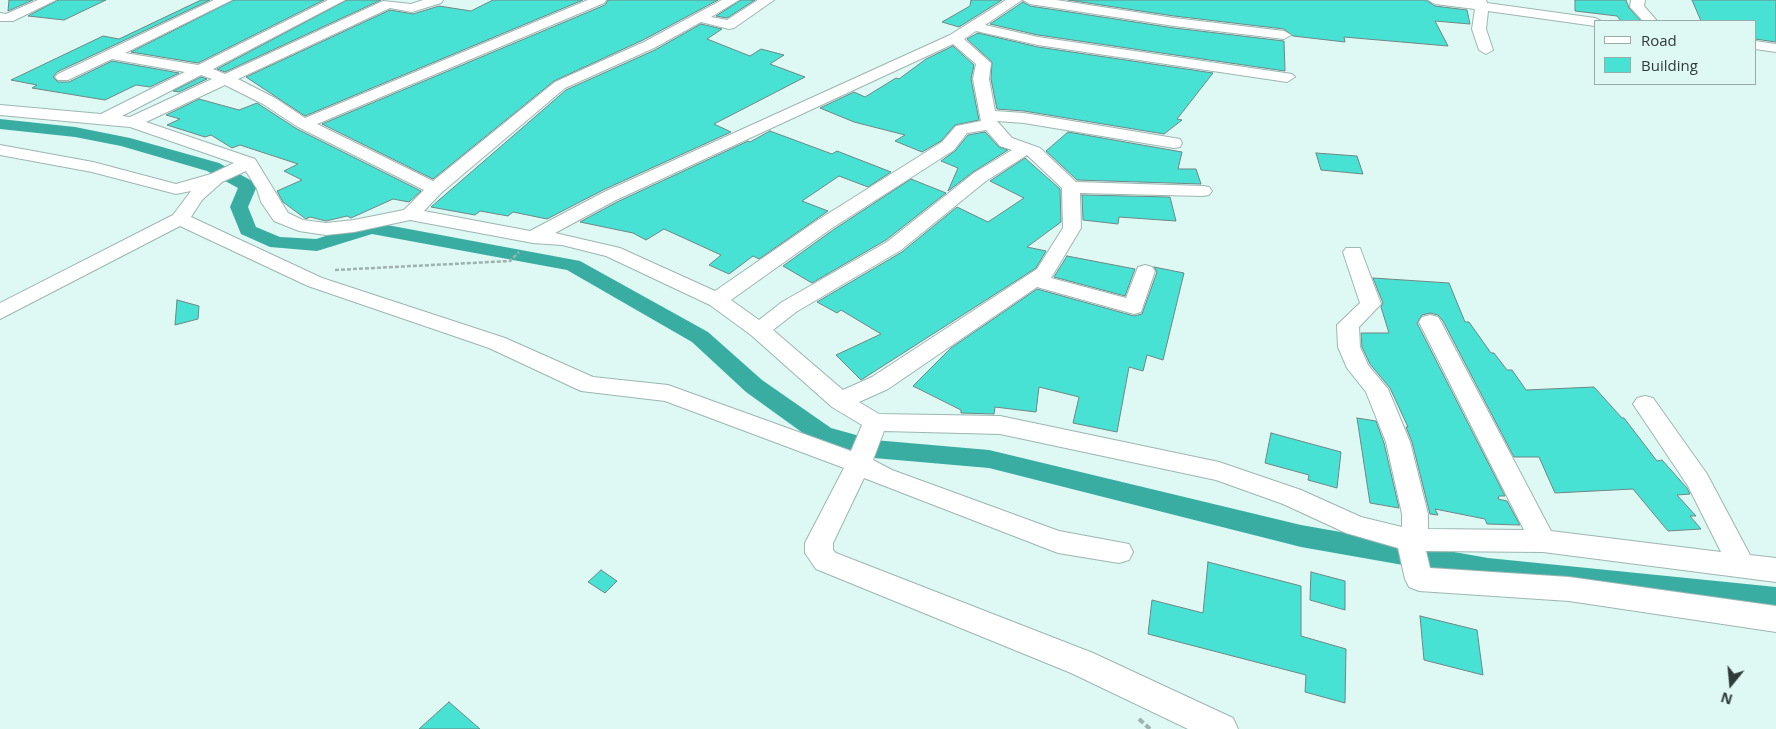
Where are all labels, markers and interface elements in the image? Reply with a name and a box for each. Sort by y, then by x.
legend [1594,20,1756,85]
text: Road [1641,30,1677,50]
text: Building [1641,55,1698,75]
north arrow [1706,659,1756,709]
text: N [1718,688,1735,710]

